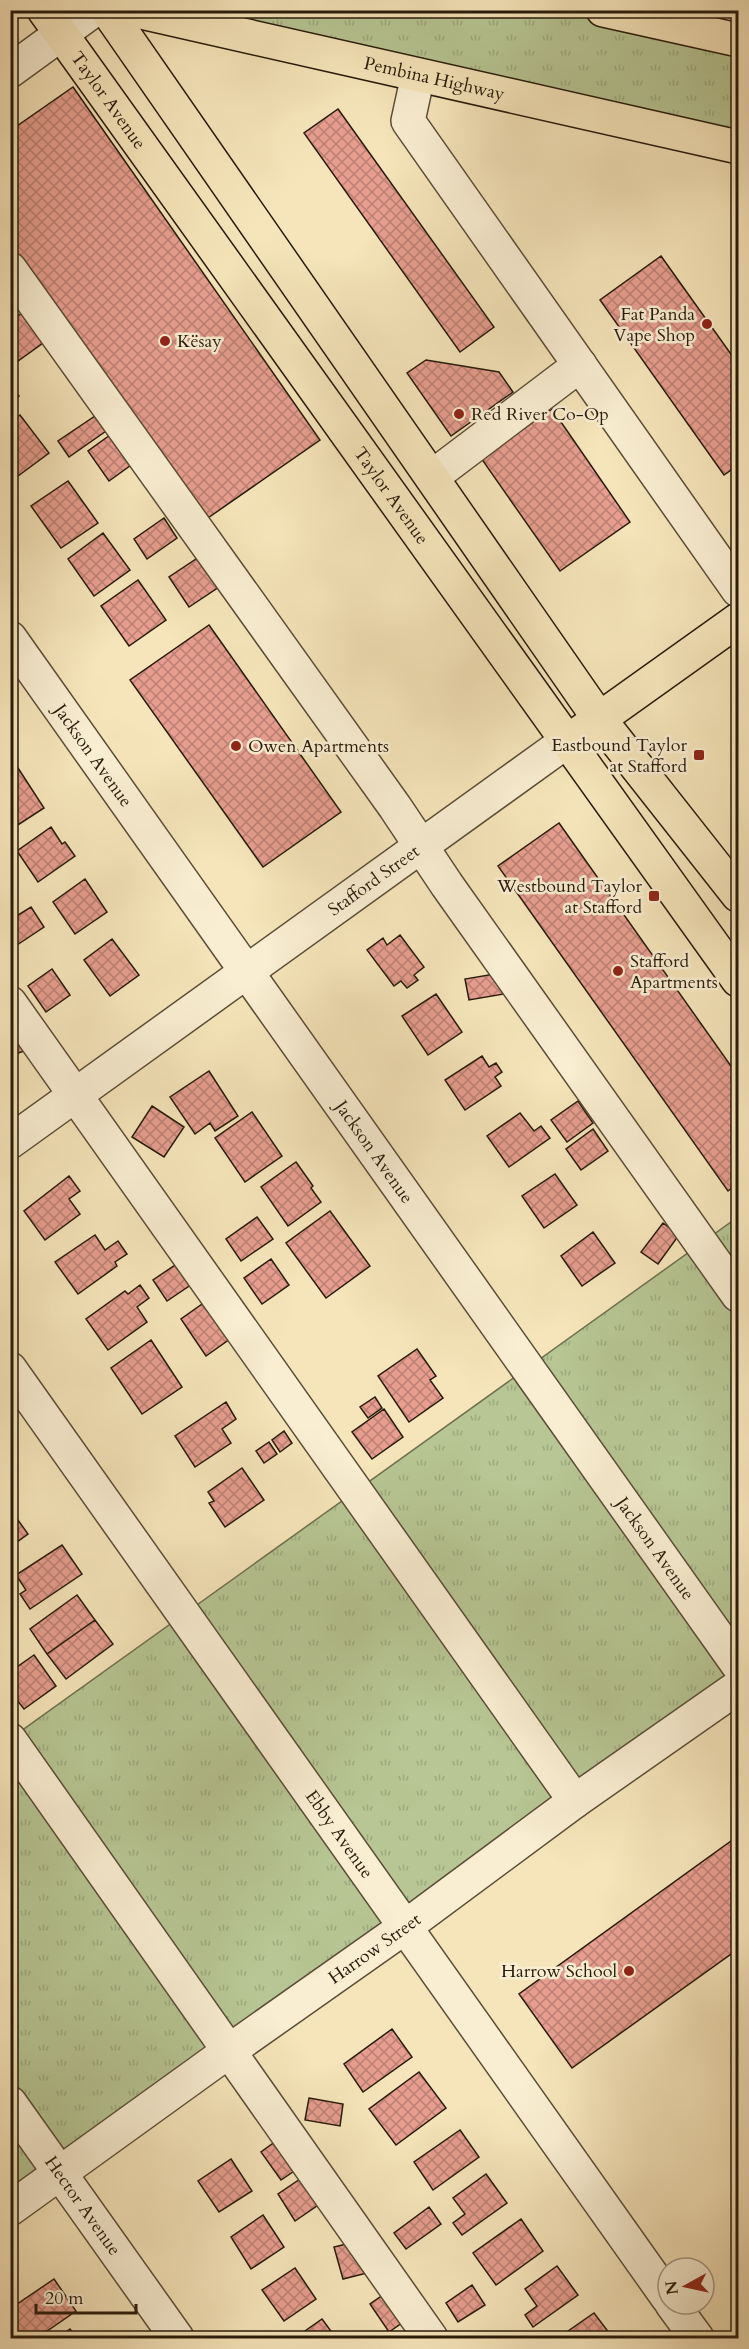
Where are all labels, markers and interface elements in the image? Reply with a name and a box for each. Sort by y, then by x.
street label: Taylor Avenue [65,46,152,154]
street label: Pembina Highway [362,50,508,106]
place label: Fat Panda Vape Shop [613,302,695,348]
marker: Fat Panda Vape Shop [700,317,714,331]
place label: Kësay [177,329,222,354]
marker: Kësay [158,334,172,348]
place label: Red River Co-Op [471,402,609,427]
marker: Red River Co-Op [452,407,466,421]
street label: Taylor Avenue [348,442,435,549]
street label: Jackson Avenue [46,696,138,812]
place label: Eastbound Taylor at Stafford [551,733,687,779]
place label: Owen Apartments [248,734,389,759]
marker: Owen Apartments [229,739,243,753]
marker: Eastbound Taylor at Stafford [692,748,706,762]
street label: Stafford Street [323,839,425,922]
place label: Westbound Taylor at Stafford [496,874,642,920]
marker: Westbound Taylor at Stafford [647,889,661,903]
place label: Stafford Apartments [630,949,718,995]
marker: Stafford Apartments [611,964,625,978]
street label: Jackson Avenue [327,1093,420,1209]
street label: Jackson Avenue [608,1489,701,1605]
street label: Ebby Avenue [299,1785,379,1883]
street label: Harrow Street [323,1907,426,1990]
place label: Harrow School [501,1959,617,1984]
marker: Harrow School [622,1964,636,1978]
street label: Hector Avenue [39,2151,127,2261]
north arrow [656,2256,716,2316]
scale bar [36,2277,136,2315]
text: N [660,2279,684,2296]
text: 20 m [45,2286,84,2311]

